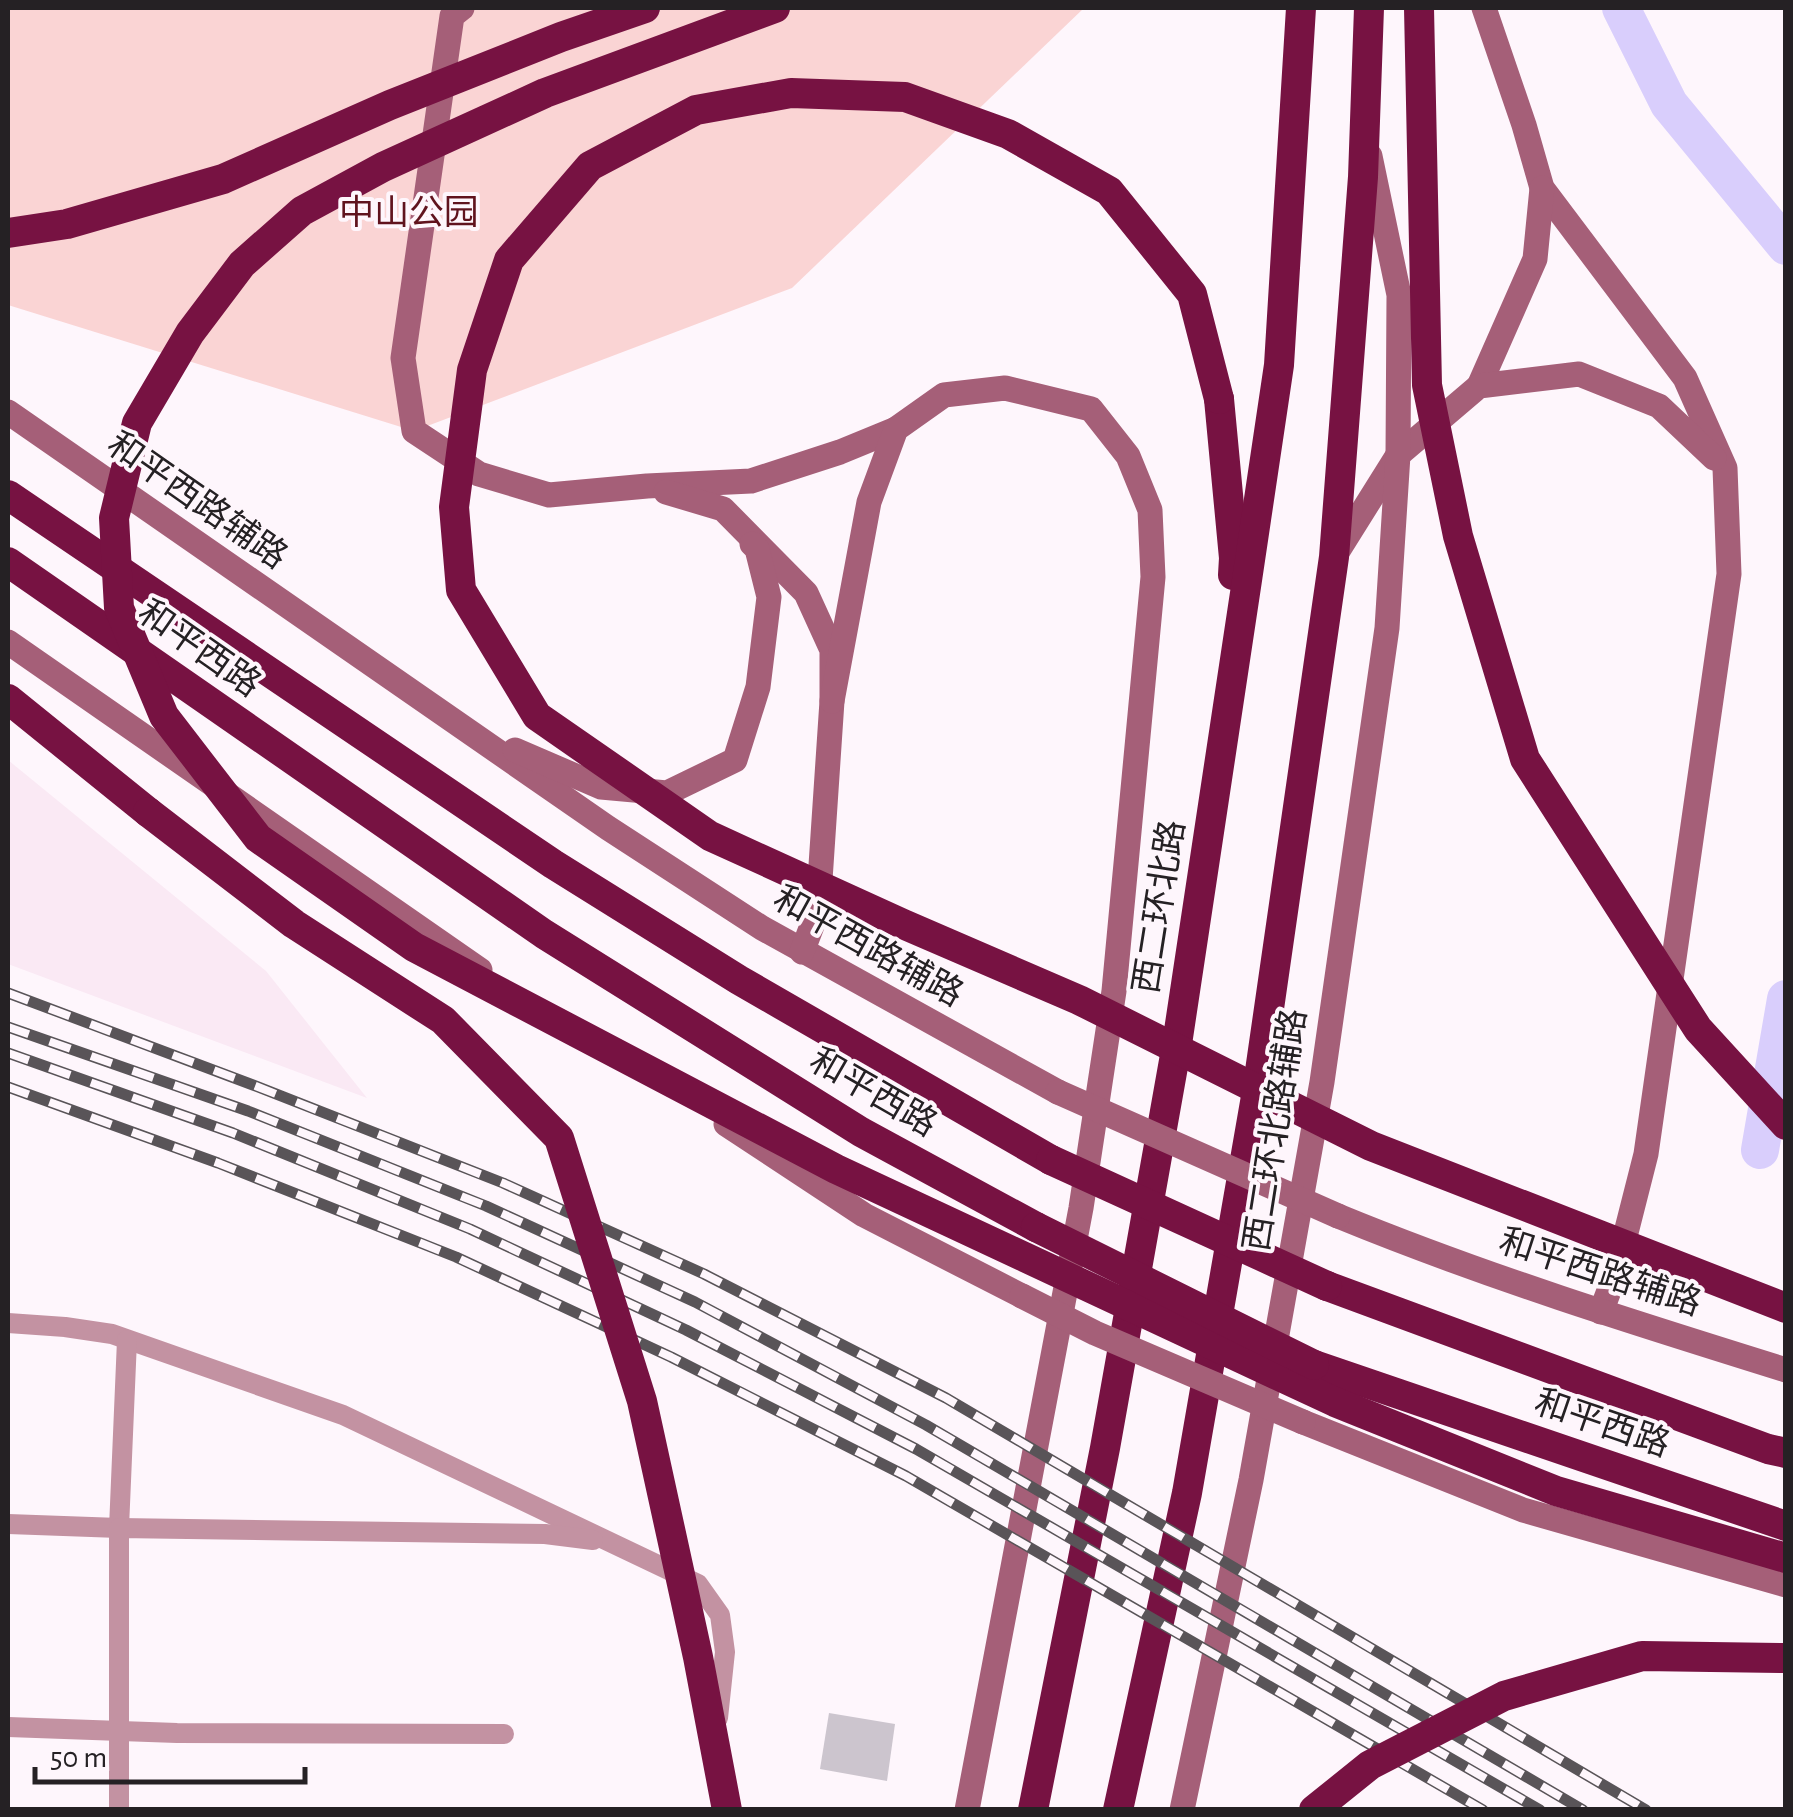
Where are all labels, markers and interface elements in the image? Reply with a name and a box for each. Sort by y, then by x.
park label: 中山公园 [339,194,479,231]
street label: 和平西路辅路 [101,425,294,576]
street label: 和平西路 [132,593,268,703]
street label: 西二环北路 [1127,818,1191,996]
street label: 和平西路辅路 [768,879,969,1013]
street label: 西二环北路辅路 [1238,1006,1312,1254]
street label: 和平西路 [804,1041,943,1143]
street label: 和平西路辅路 [1495,1222,1706,1322]
street label: 和平西路 [1530,1383,1675,1463]
scale bar [35,1722,305,1784]
text: 50 m [50,1743,107,1773]

